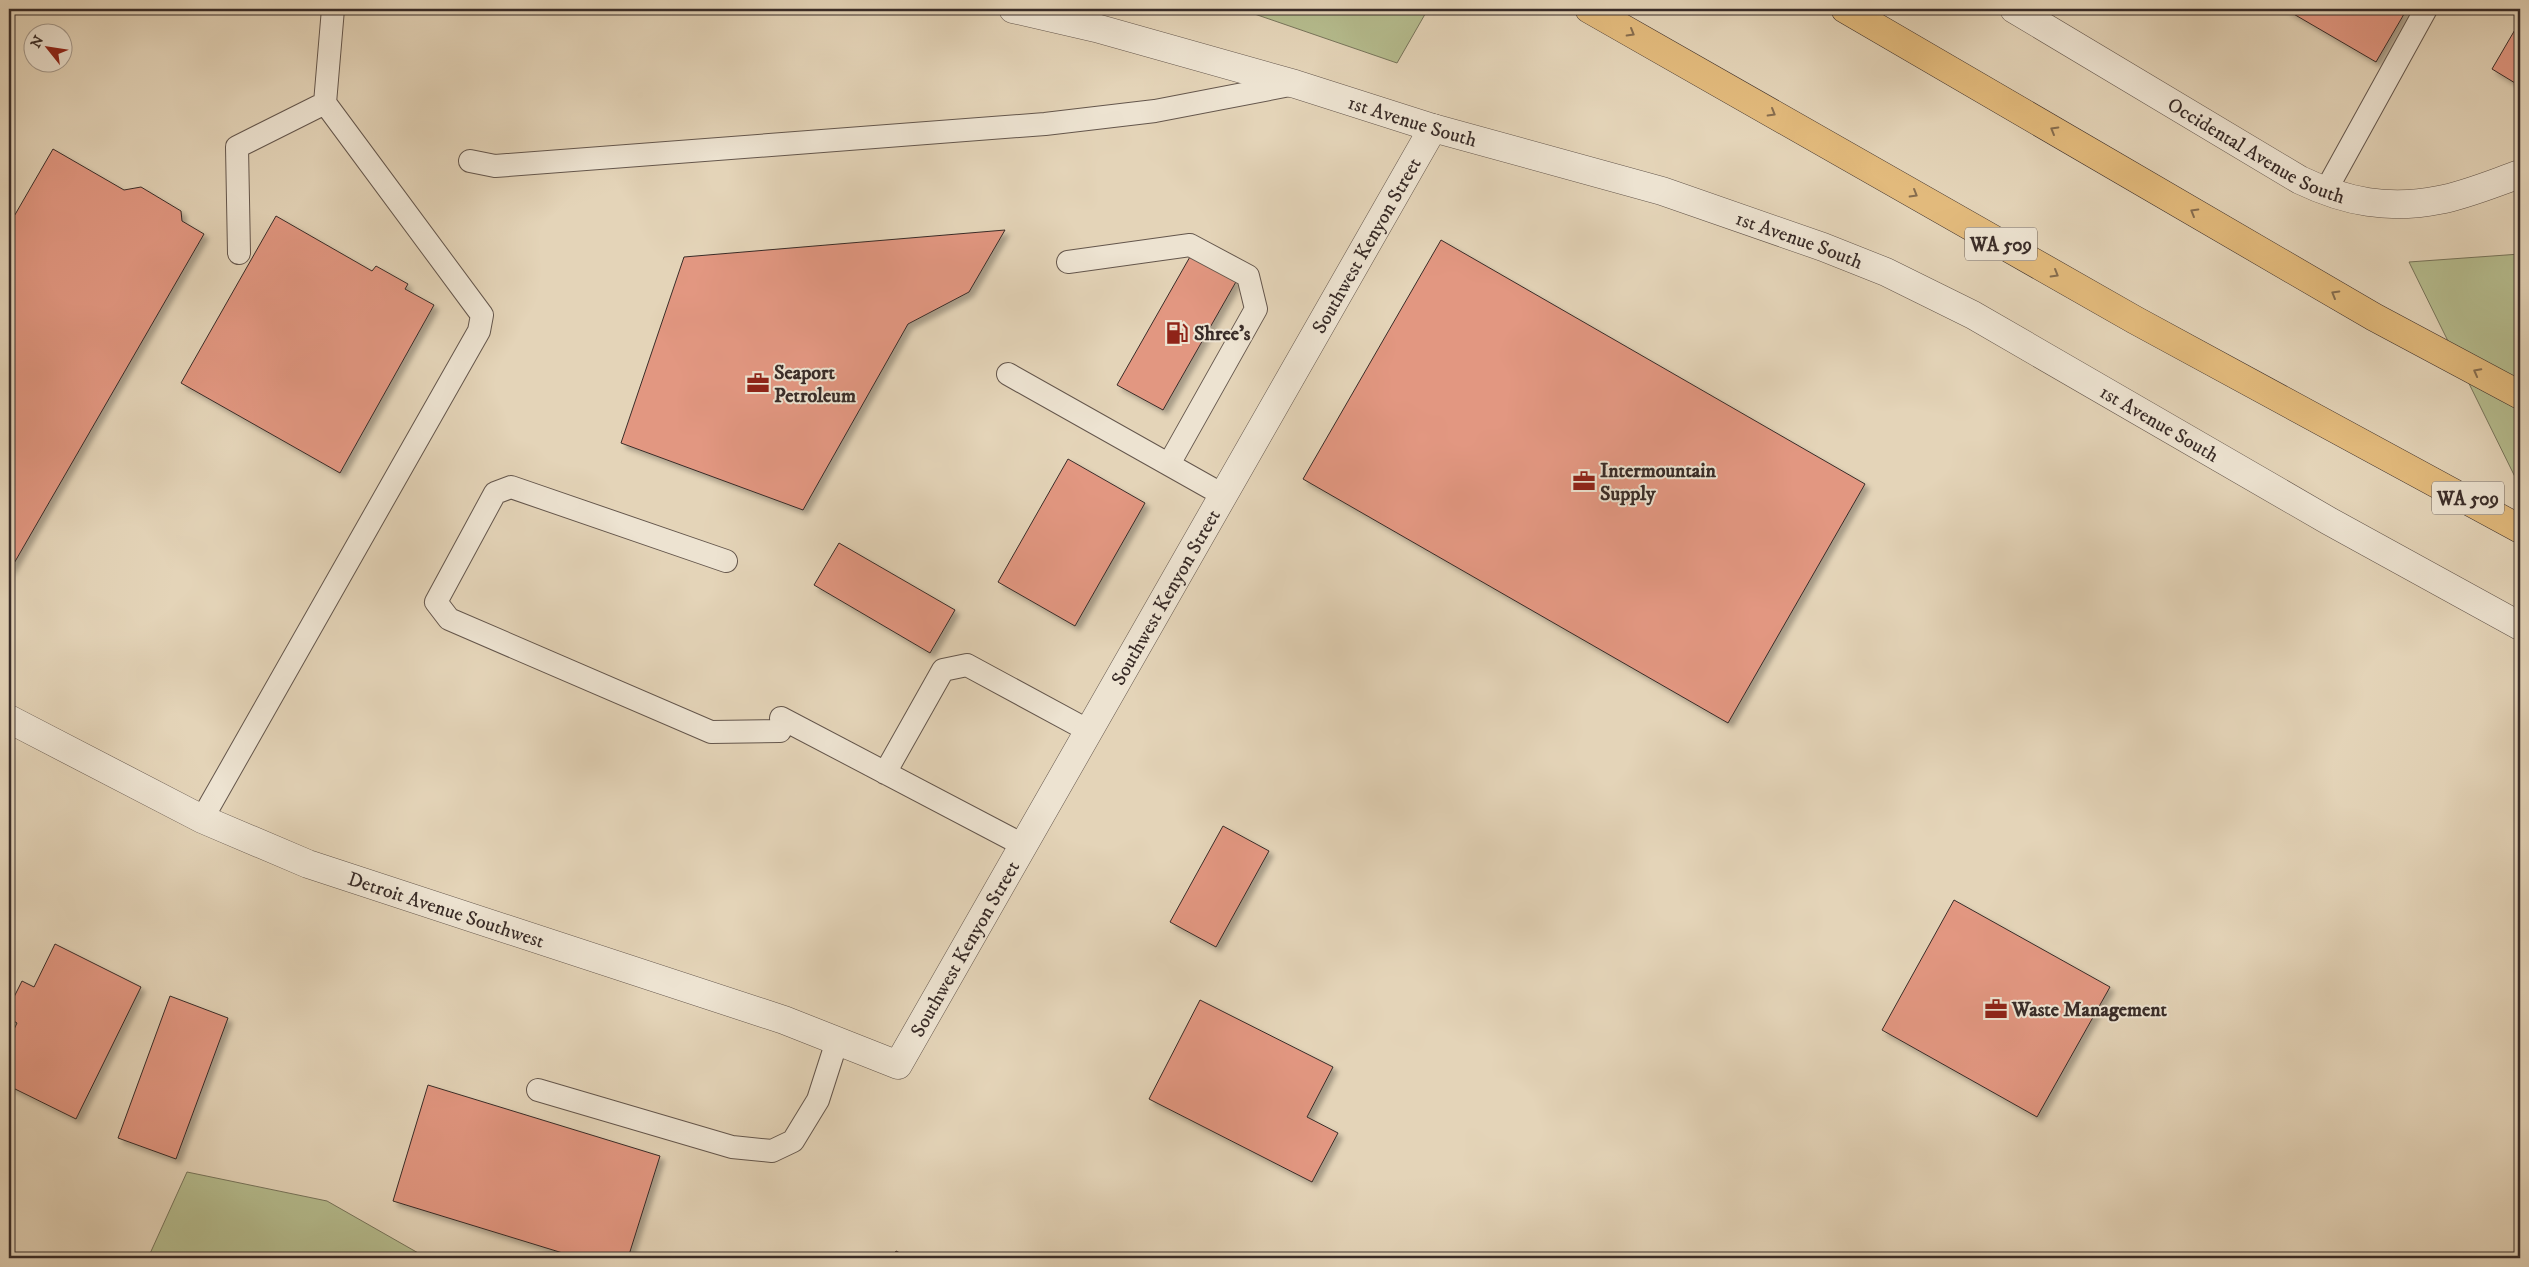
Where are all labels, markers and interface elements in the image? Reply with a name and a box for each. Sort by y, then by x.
north arrow [22,22,72,72]
one-way arrow [1626,27,1635,37]
text: N [27,32,49,51]
street label: 1st Avenue South [1344,91,1480,154]
street label: Occidental Avenue South [2162,93,2348,210]
one-way arrow [1767,107,1776,117]
one-way arrow [2050,127,2059,137]
street label: Southwest Kenyon Street [1307,153,1428,338]
one-way arrow [1908,188,1917,198]
street label: 1st Avenue South [1732,207,1867,276]
one-way arrow [2191,208,2200,218]
road number: WA 509 [1965,228,2037,260]
one-way arrow [2049,268,2058,278]
one-way arrow [2331,290,2340,300]
fuel station icon: Shree's [1164,320,1190,346]
place label: Shree's [1194,322,1251,347]
place label: Seaport Petroleum [774,361,856,409]
one-way arrow [2474,368,2483,378]
office icon: Seaport Petroleum [745,370,771,396]
street label: 1st Avenue South [2095,380,2223,469]
place label: Intermountain Supply [1600,459,1716,507]
office icon: Intermountain Supply [1571,468,1597,494]
road number: WA 509 [2432,482,2504,514]
street label: Southwest Kenyon Street [1106,505,1227,690]
street label: Southwest Kenyon Street [906,857,1026,1042]
street label: Detroit Avenue Southwest [344,867,547,955]
office icon: Waste Management [1983,996,2009,1022]
place label: Waste Management [2011,998,2168,1023]

